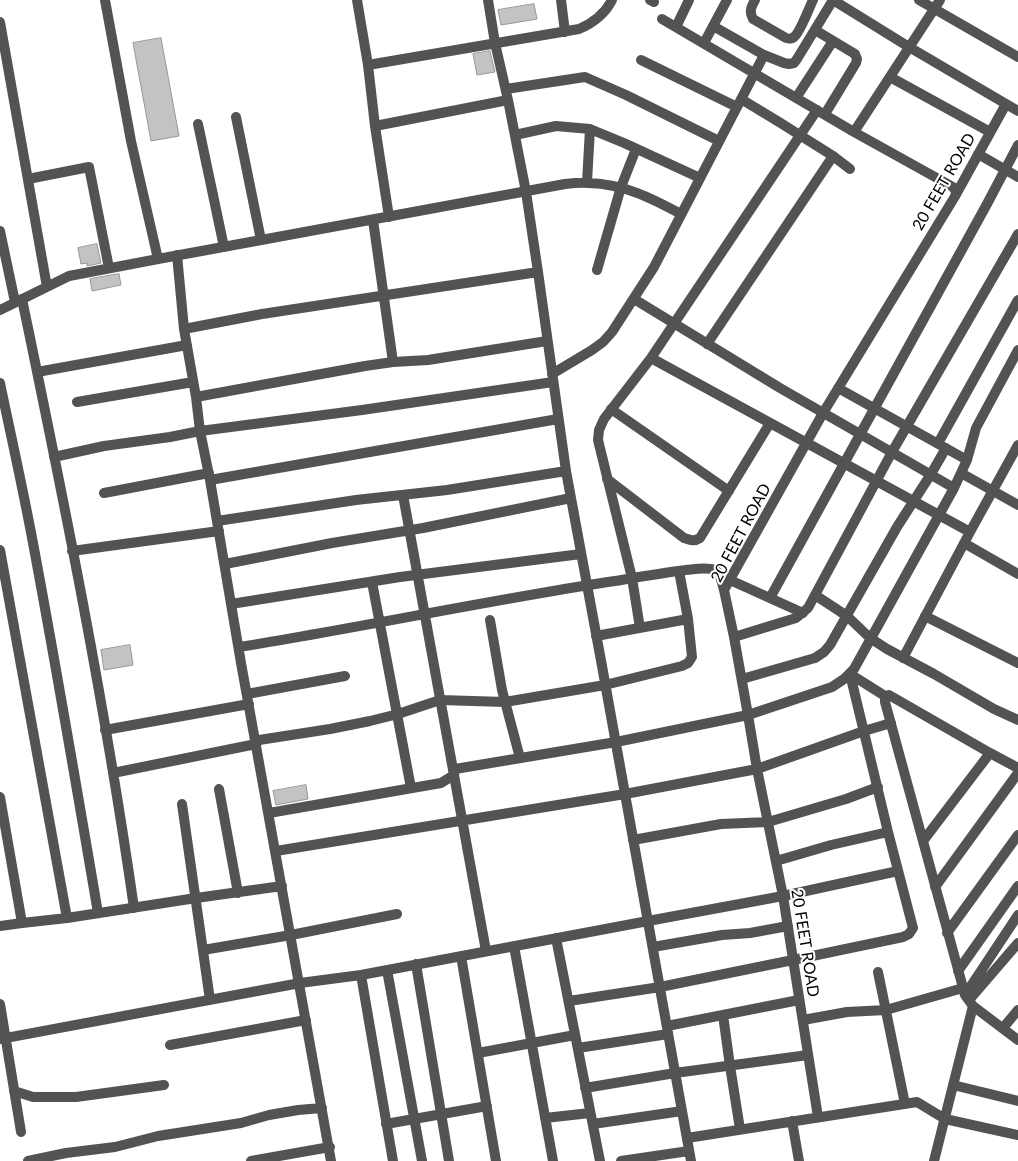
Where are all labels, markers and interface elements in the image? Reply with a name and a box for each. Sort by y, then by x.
street label: 20 FEET ROAD [908,130,980,234]
street label: 20 FEET ROAD [707,480,775,586]
street label: 20 FEET ROAD [787,888,823,998]

